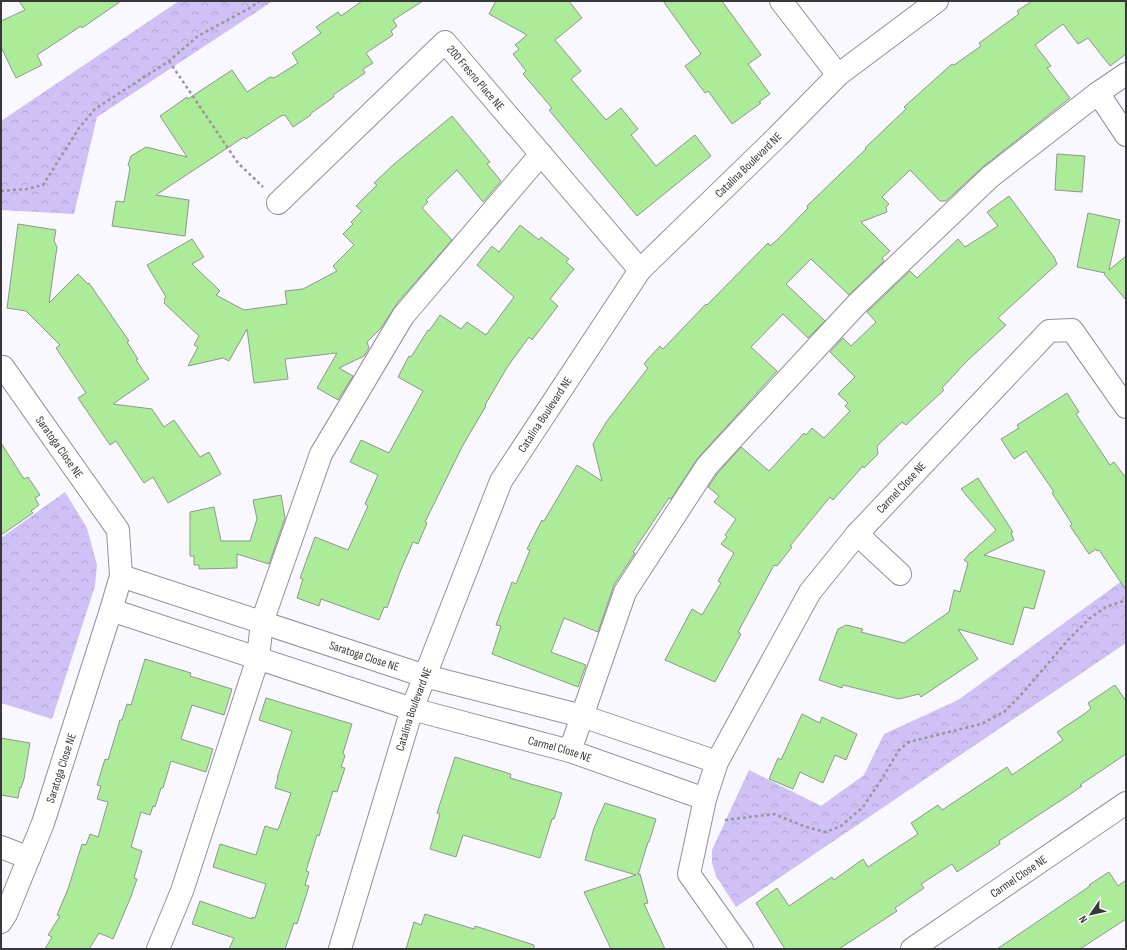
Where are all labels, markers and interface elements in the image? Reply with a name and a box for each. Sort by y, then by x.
street label: 200 Fresno Place NE [443,42,507,114]
street label: Catalina Boulevard NE [712,129,785,201]
street label: Catalina Boulevard NE [515,374,576,455]
street label: Saratoga Close NE [32,413,86,481]
street label: Carmel Close NE [873,459,929,517]
street label: Saratoga Close NE [327,638,401,675]
street label: Catalina Boulevard NE [393,665,436,753]
street label: Saratoga Close NE [43,731,80,805]
street label: Carmel Close NE [526,733,594,766]
street label: Carmel Close NE [988,852,1050,901]
north arrow [1071,894,1111,934]
text: N [1076,913,1090,925]

